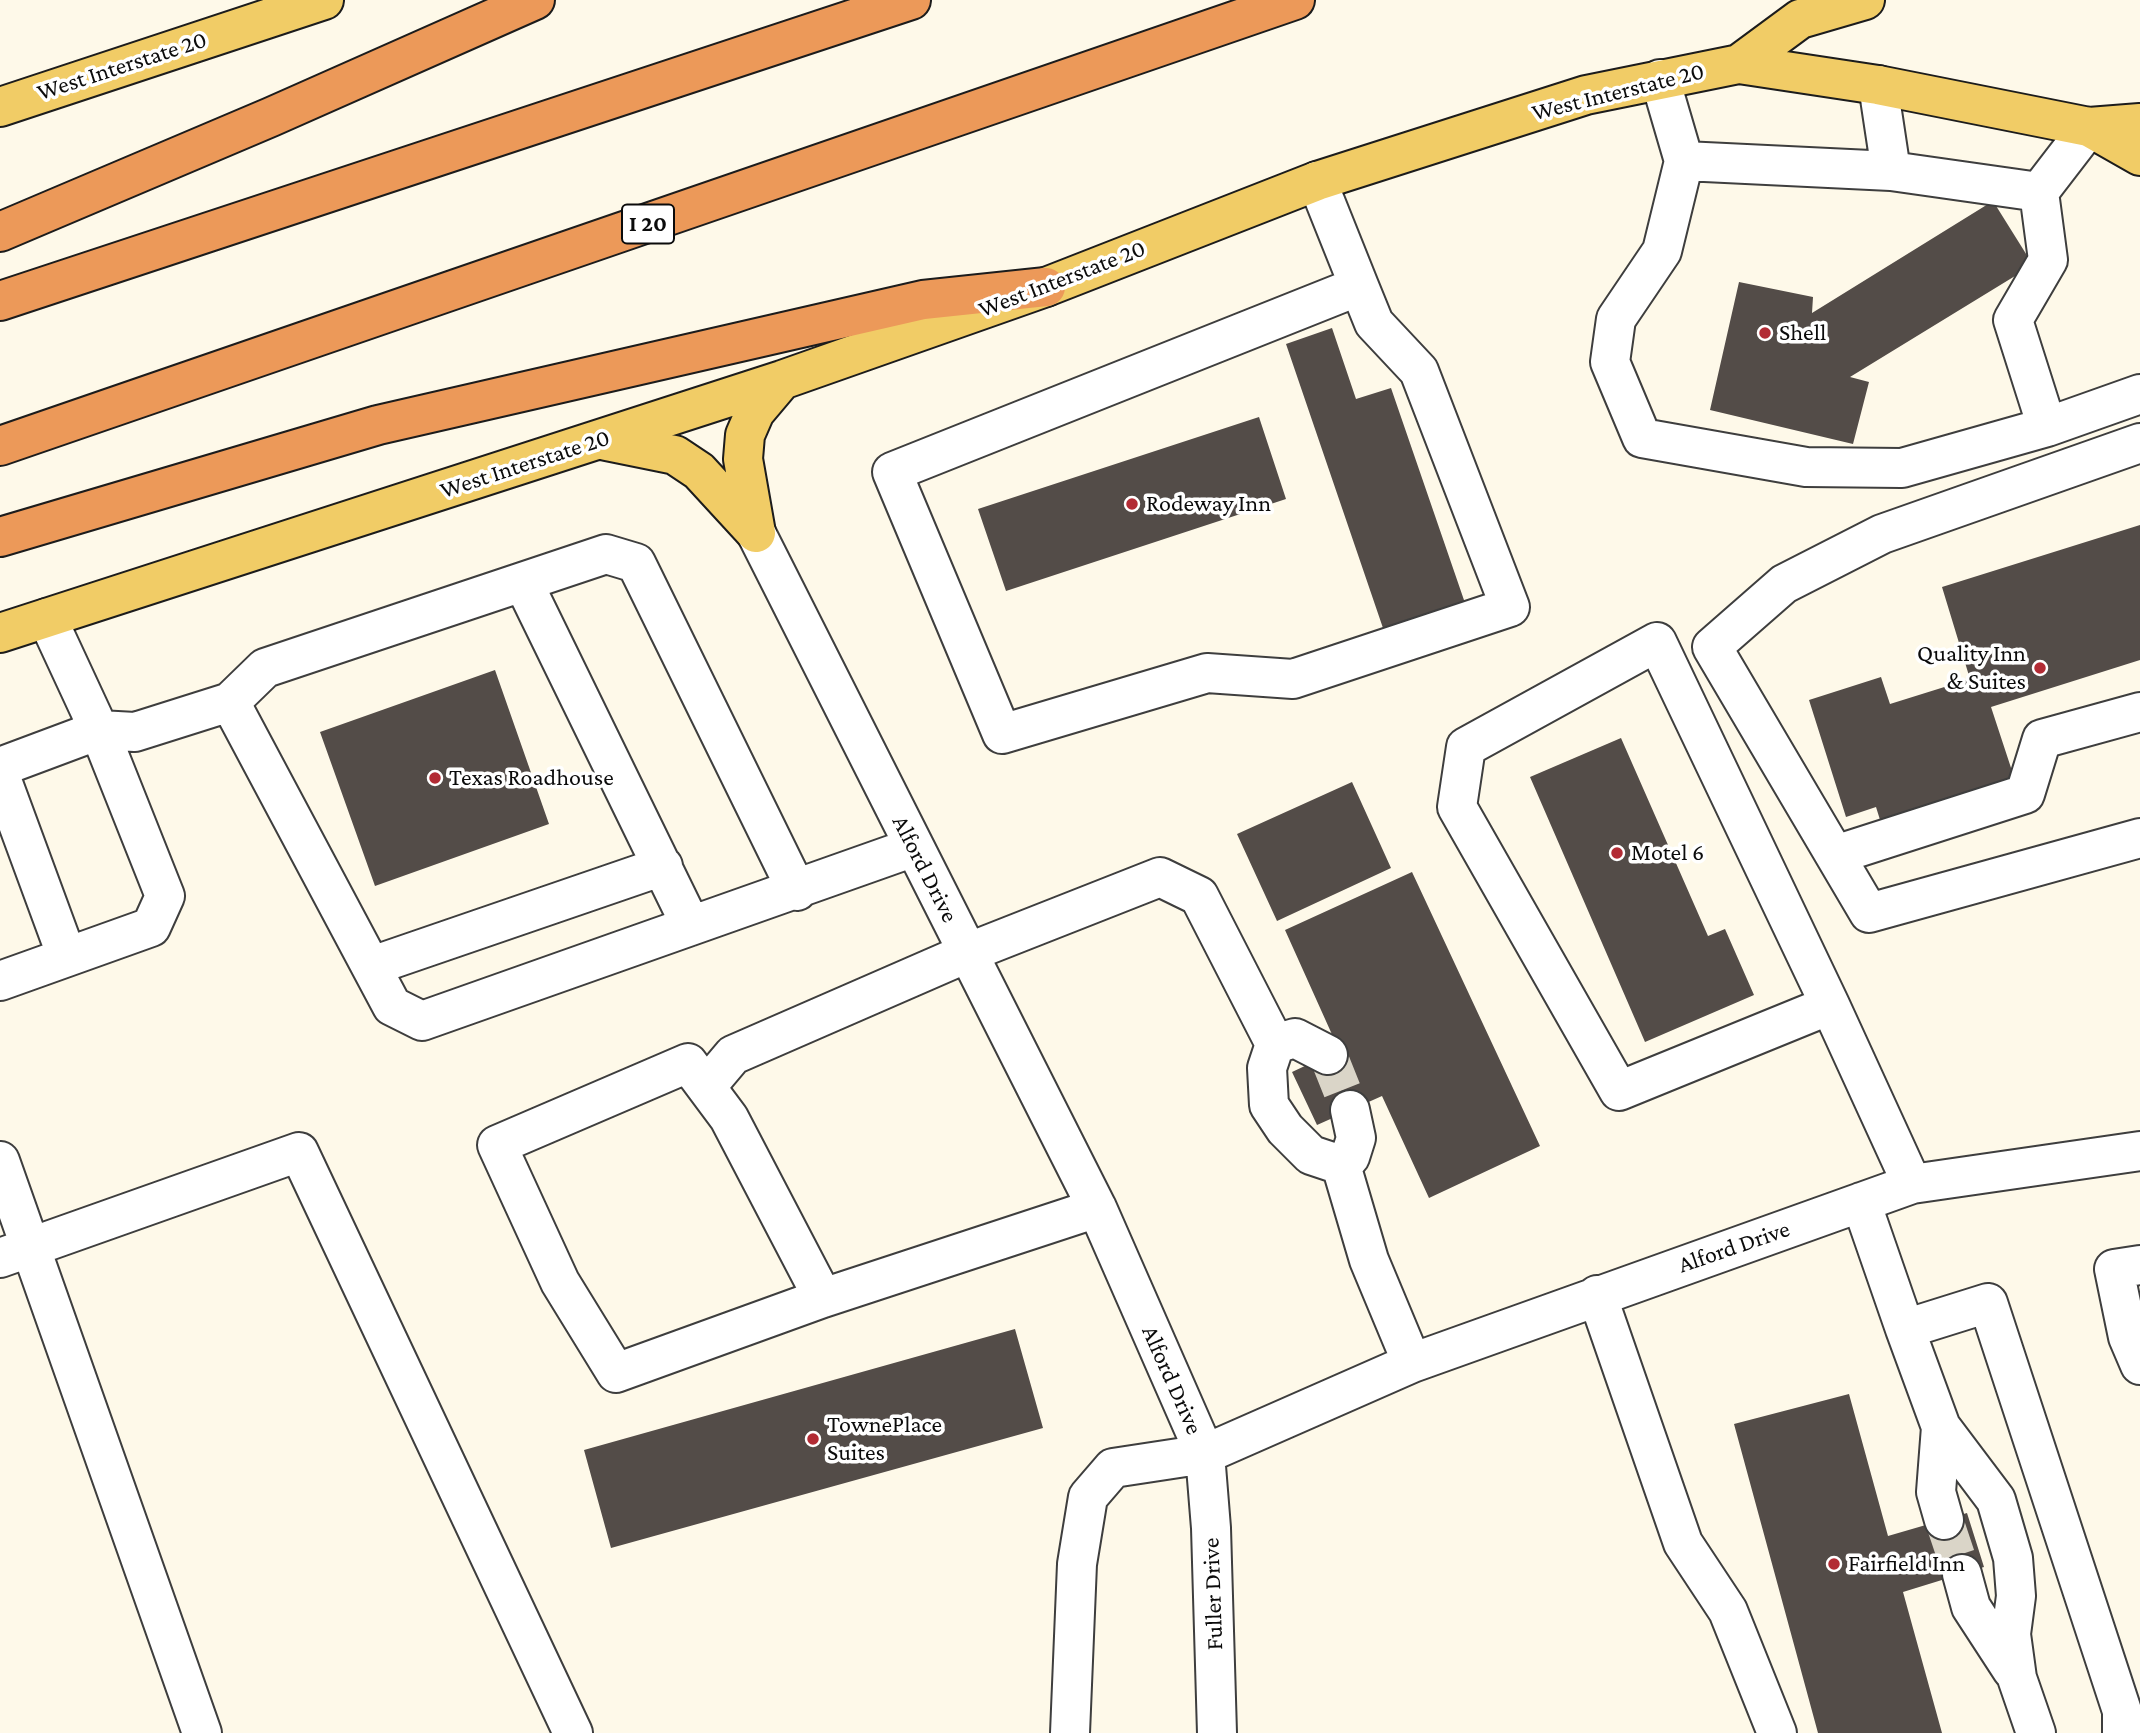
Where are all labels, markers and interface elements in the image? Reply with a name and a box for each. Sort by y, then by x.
street label: West Interstate 20 [34,25,210,107]
street label: West Interstate 20 [1529,57,1707,127]
road number: I 20 [622,204,674,244]
street label: West Interstate 20 [974,234,1150,324]
place label: Shell [1779,319,1826,347]
marker: Shell [1757,325,1773,341]
street label: West Interstate 20 [437,423,613,505]
place label: Rodeway Inn [1146,490,1271,518]
marker: Rodeway Inn [1124,496,1140,512]
place label: Quality Inn & Suites [1917,640,2026,696]
marker: Quality Inn & Suites [2032,660,2048,676]
place label: Texas Roadhouse [449,764,614,792]
marker: Texas Roadhouse [427,770,443,786]
street label: Alford Drive [886,811,964,927]
place label: Motel 6 [1631,839,1704,867]
marker: Motel 6 [1609,845,1625,861]
street label: Alford Drive [1674,1214,1794,1280]
street label: Alford Drive [1135,1321,1209,1439]
place label: TownePlace Suites [827,1411,942,1467]
marker: TownePlace Suites [805,1431,821,1447]
street label: Fuller Drive [1197,1537,1229,1651]
place label: Fairfield Inn [1848,1550,1965,1578]
marker: Fairfield Inn [1826,1556,1842,1572]

